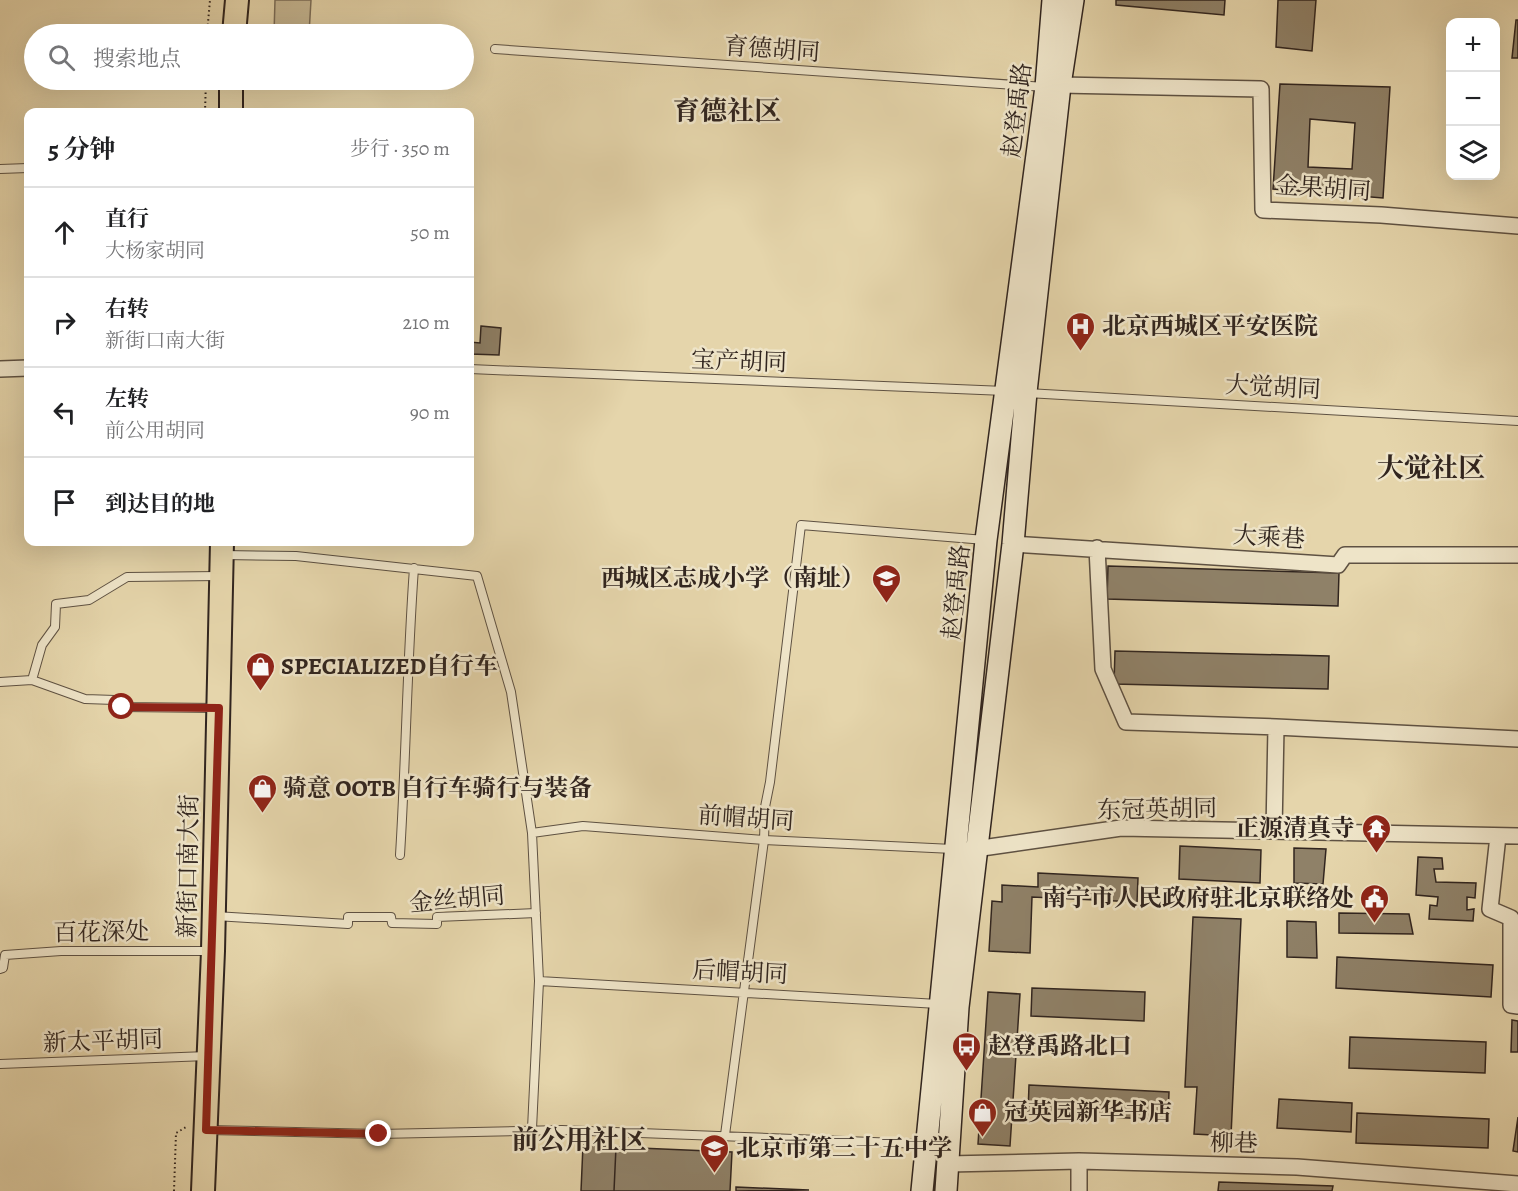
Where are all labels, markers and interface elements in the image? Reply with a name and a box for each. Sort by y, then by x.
map controls [1446,18,1500,180]
button: + [1446,18,1500,72]
search box [24,24,474,90]
street label: 育德胡同 [723,30,821,68]
icon: search [45,41,78,74]
text: 搜索地点 [93,44,181,74]
street label: 赵登禹路 [995,60,1039,160]
button: − [1446,72,1500,126]
district label: 育德社区 [673,93,781,129]
button: layers [1446,126,1500,180]
text: 5 分钟 [48,132,116,167]
text: 步行 · 350 m [350,135,450,162]
street label: 金果胡同 [1274,169,1372,207]
text: 直行 [105,204,149,234]
icon: ahead [48,216,81,249]
text: 50 m [410,219,450,246]
text: 大杨家胡同 [105,237,205,264]
text: 右转 [105,294,149,324]
icon: right [48,306,81,339]
text: 210 m [402,309,450,336]
hospital icon: 北京西城区平安医院 [1065,310,1097,352]
place label: 北京西城区平安医院 [1102,310,1318,342]
text: 新街口南大街 [105,327,225,354]
street label: 宝产胡同 [690,343,788,379]
street label: 大觉胡同 [1224,369,1322,405]
text: 左转 [105,384,149,414]
icon: left [48,396,81,429]
text: 90 m [410,399,450,426]
text: 前公用胡同 [105,417,205,444]
district label: 大觉社区 [1377,450,1485,486]
icon: arrive [48,486,81,519]
text: 到达目的地 [105,489,215,519]
street label: 大乘巷 [1232,519,1306,555]
street label: 赵登禹路 [935,543,977,641]
place label: 西城区志成小学（南址） [601,562,865,594]
school or university icon: 西城区志成小学（南址） [870,562,902,604]
shop icon: SPECIALIZED自行车 [244,650,276,692]
place label: SPECIALIZED自行车 [281,650,498,682]
route start [108,693,134,719]
shop icon: 骑意 OOTB 自行车骑行与装备 [246,772,278,814]
place label: 骑意 OOTB 自行车骑行与装备 [283,772,592,804]
street label: 东冠英胡同 [1097,792,1217,826]
street label: 新街口南大街 [171,794,205,938]
street label: 前帽胡同 [697,799,795,837]
place label: 正源清真寺 [1235,812,1355,844]
temple icon: 正源清真寺 [1360,812,1392,854]
street label: 金丝胡同 [408,879,506,919]
place label: 南宁市人民政府驻北京联络处 [1042,882,1354,914]
public building icon: 南宁市人民政府驻北京联络处 [1359,882,1391,924]
street label: 百花深处 [53,915,149,949]
street label: 后帽胡同 [691,954,789,990]
street label: 新太平胡同 [42,1023,164,1059]
bus stop icon: 赵登禹路北口 [951,1030,983,1072]
place label: 赵登禹路北口 [988,1030,1132,1062]
shop icon: 冠英园新华书店 [967,1096,999,1138]
place label: 冠英园新华书店 [1004,1096,1172,1128]
route end [365,1120,391,1146]
district label: 前公用社区 [512,1122,647,1158]
street label: 柳巷 [1210,1127,1258,1159]
school or university icon: 北京市第三十五中学 [699,1132,731,1174]
place label: 北京市第三十五中学 [736,1132,952,1164]

